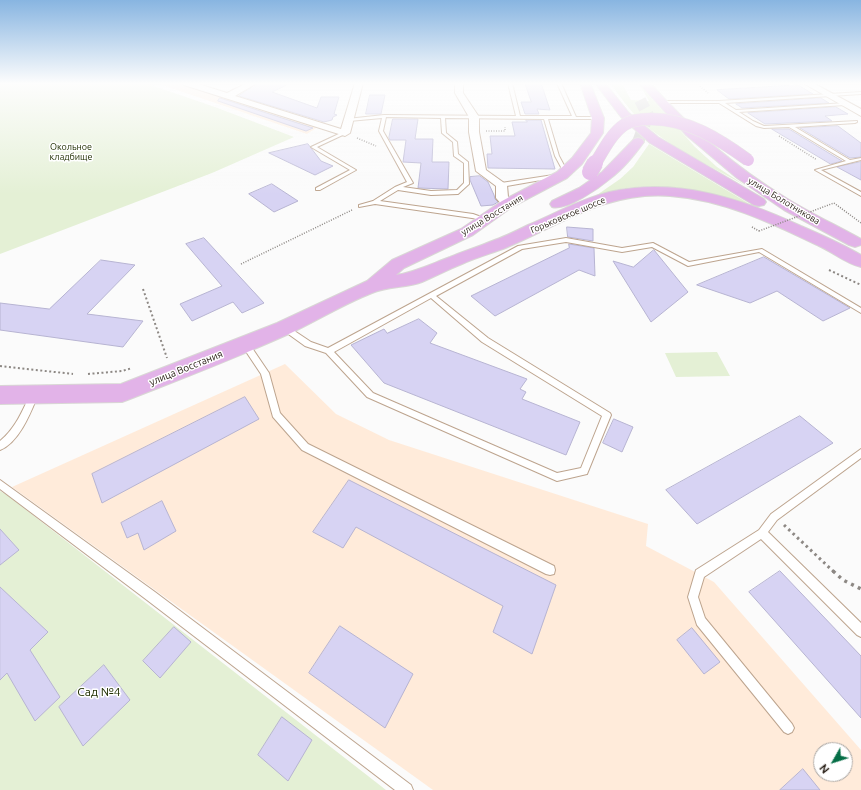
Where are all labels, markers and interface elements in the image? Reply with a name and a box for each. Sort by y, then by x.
park label: Окольное кладбище [50,142,92,163]
street label: улица Болотникова [746,175,822,227]
street label: улица Восстания [459,192,525,238]
street label: Горьковское шоссе [529,194,607,236]
street label: улица Восстания [148,348,224,388]
park label: Сад №4 [77,685,121,699]
north arrow [813,742,853,782]
text: N [817,762,832,776]

